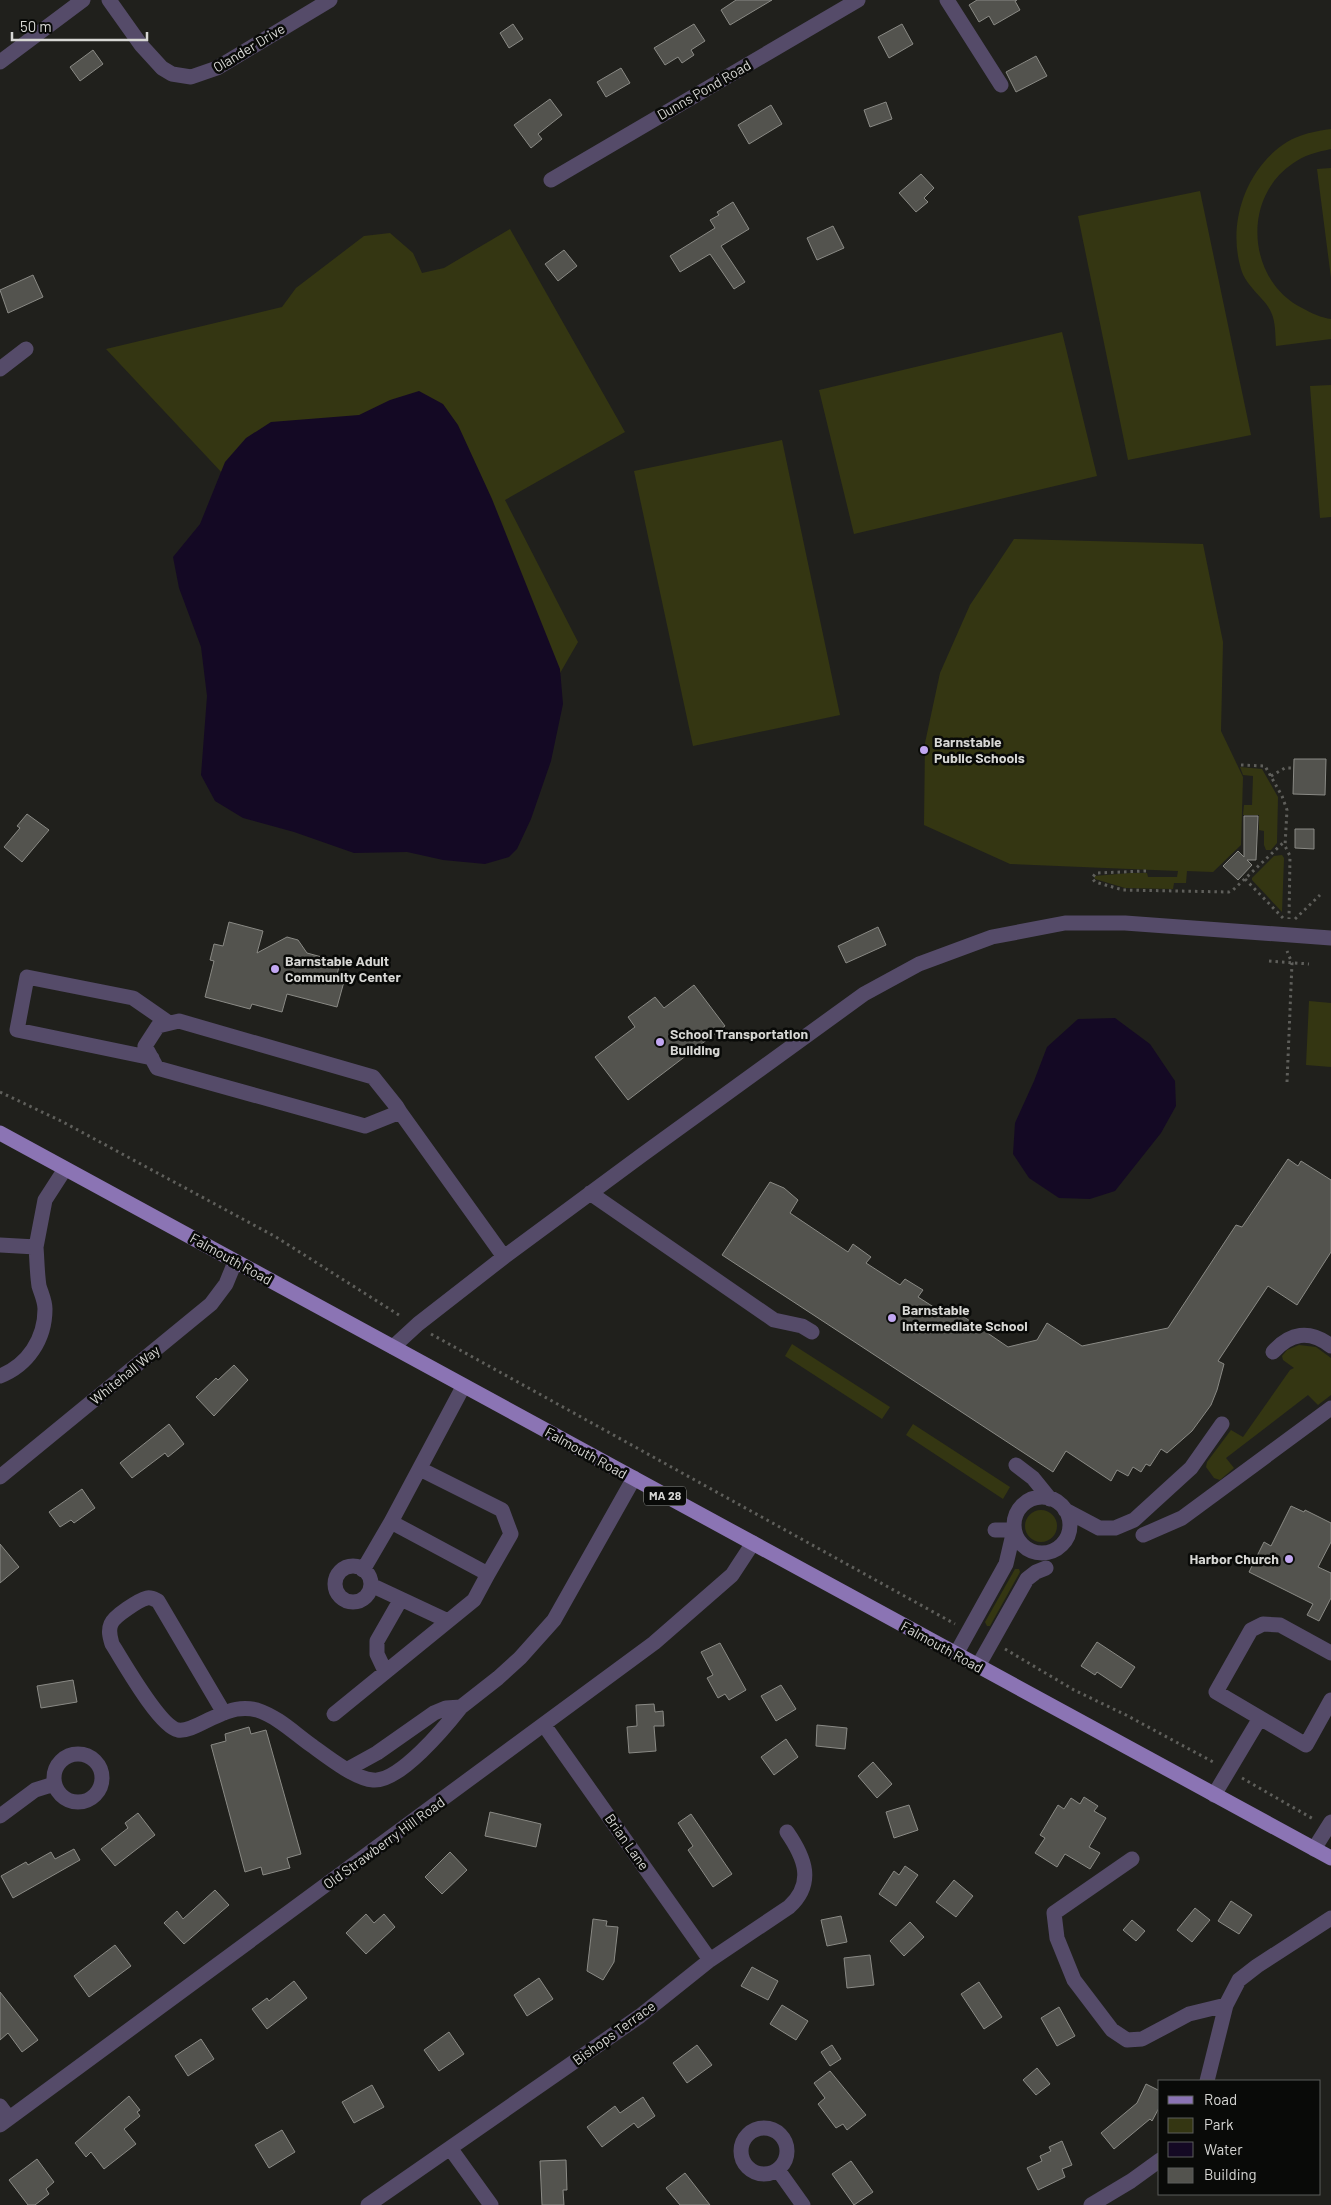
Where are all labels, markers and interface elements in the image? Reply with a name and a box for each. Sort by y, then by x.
scale bar [12,10,148,42]
text: 50 m [20,17,52,35]
street label: Olander Drive [210,19,288,76]
street label: Dunns Pond Road [654,56,754,123]
place label: Barnstable Public Schools [934,733,1025,766]
marker: Barnstable Public Schools [918,744,930,756]
place label: Barnstable Adult Community Center [285,952,401,985]
marker: Barnstable Adult Community Center [269,963,281,975]
place label: School Transportation Building [670,1025,808,1058]
marker: School Transportation Building [654,1036,666,1048]
street label: Falmouth Road [187,1229,275,1288]
place label: Barnstable Intermediate School [902,1301,1028,1334]
marker: Barnstable Intermediate School [886,1312,898,1324]
street label: Whitehall Way [86,1341,163,1408]
street label: Falmouth Road [542,1423,630,1482]
road number: MA 28 [644,1486,686,1505]
place label: Harbor Church [1189,1550,1279,1567]
marker: Harbor Church [1283,1553,1295,1565]
street label: Falmouth Road [898,1617,986,1676]
street label: Old Strawberry Hill Road [320,1793,448,1892]
street label: Brian Lane [602,1810,653,1873]
street label: Bishops Terrace [569,1997,658,2068]
legend [1158,2080,1321,2195]
text: Road [1204,2090,1237,2108]
text: Park [1204,2115,1234,2133]
text: Water [1204,2140,1243,2158]
text: Building [1204,2165,1257,2183]

